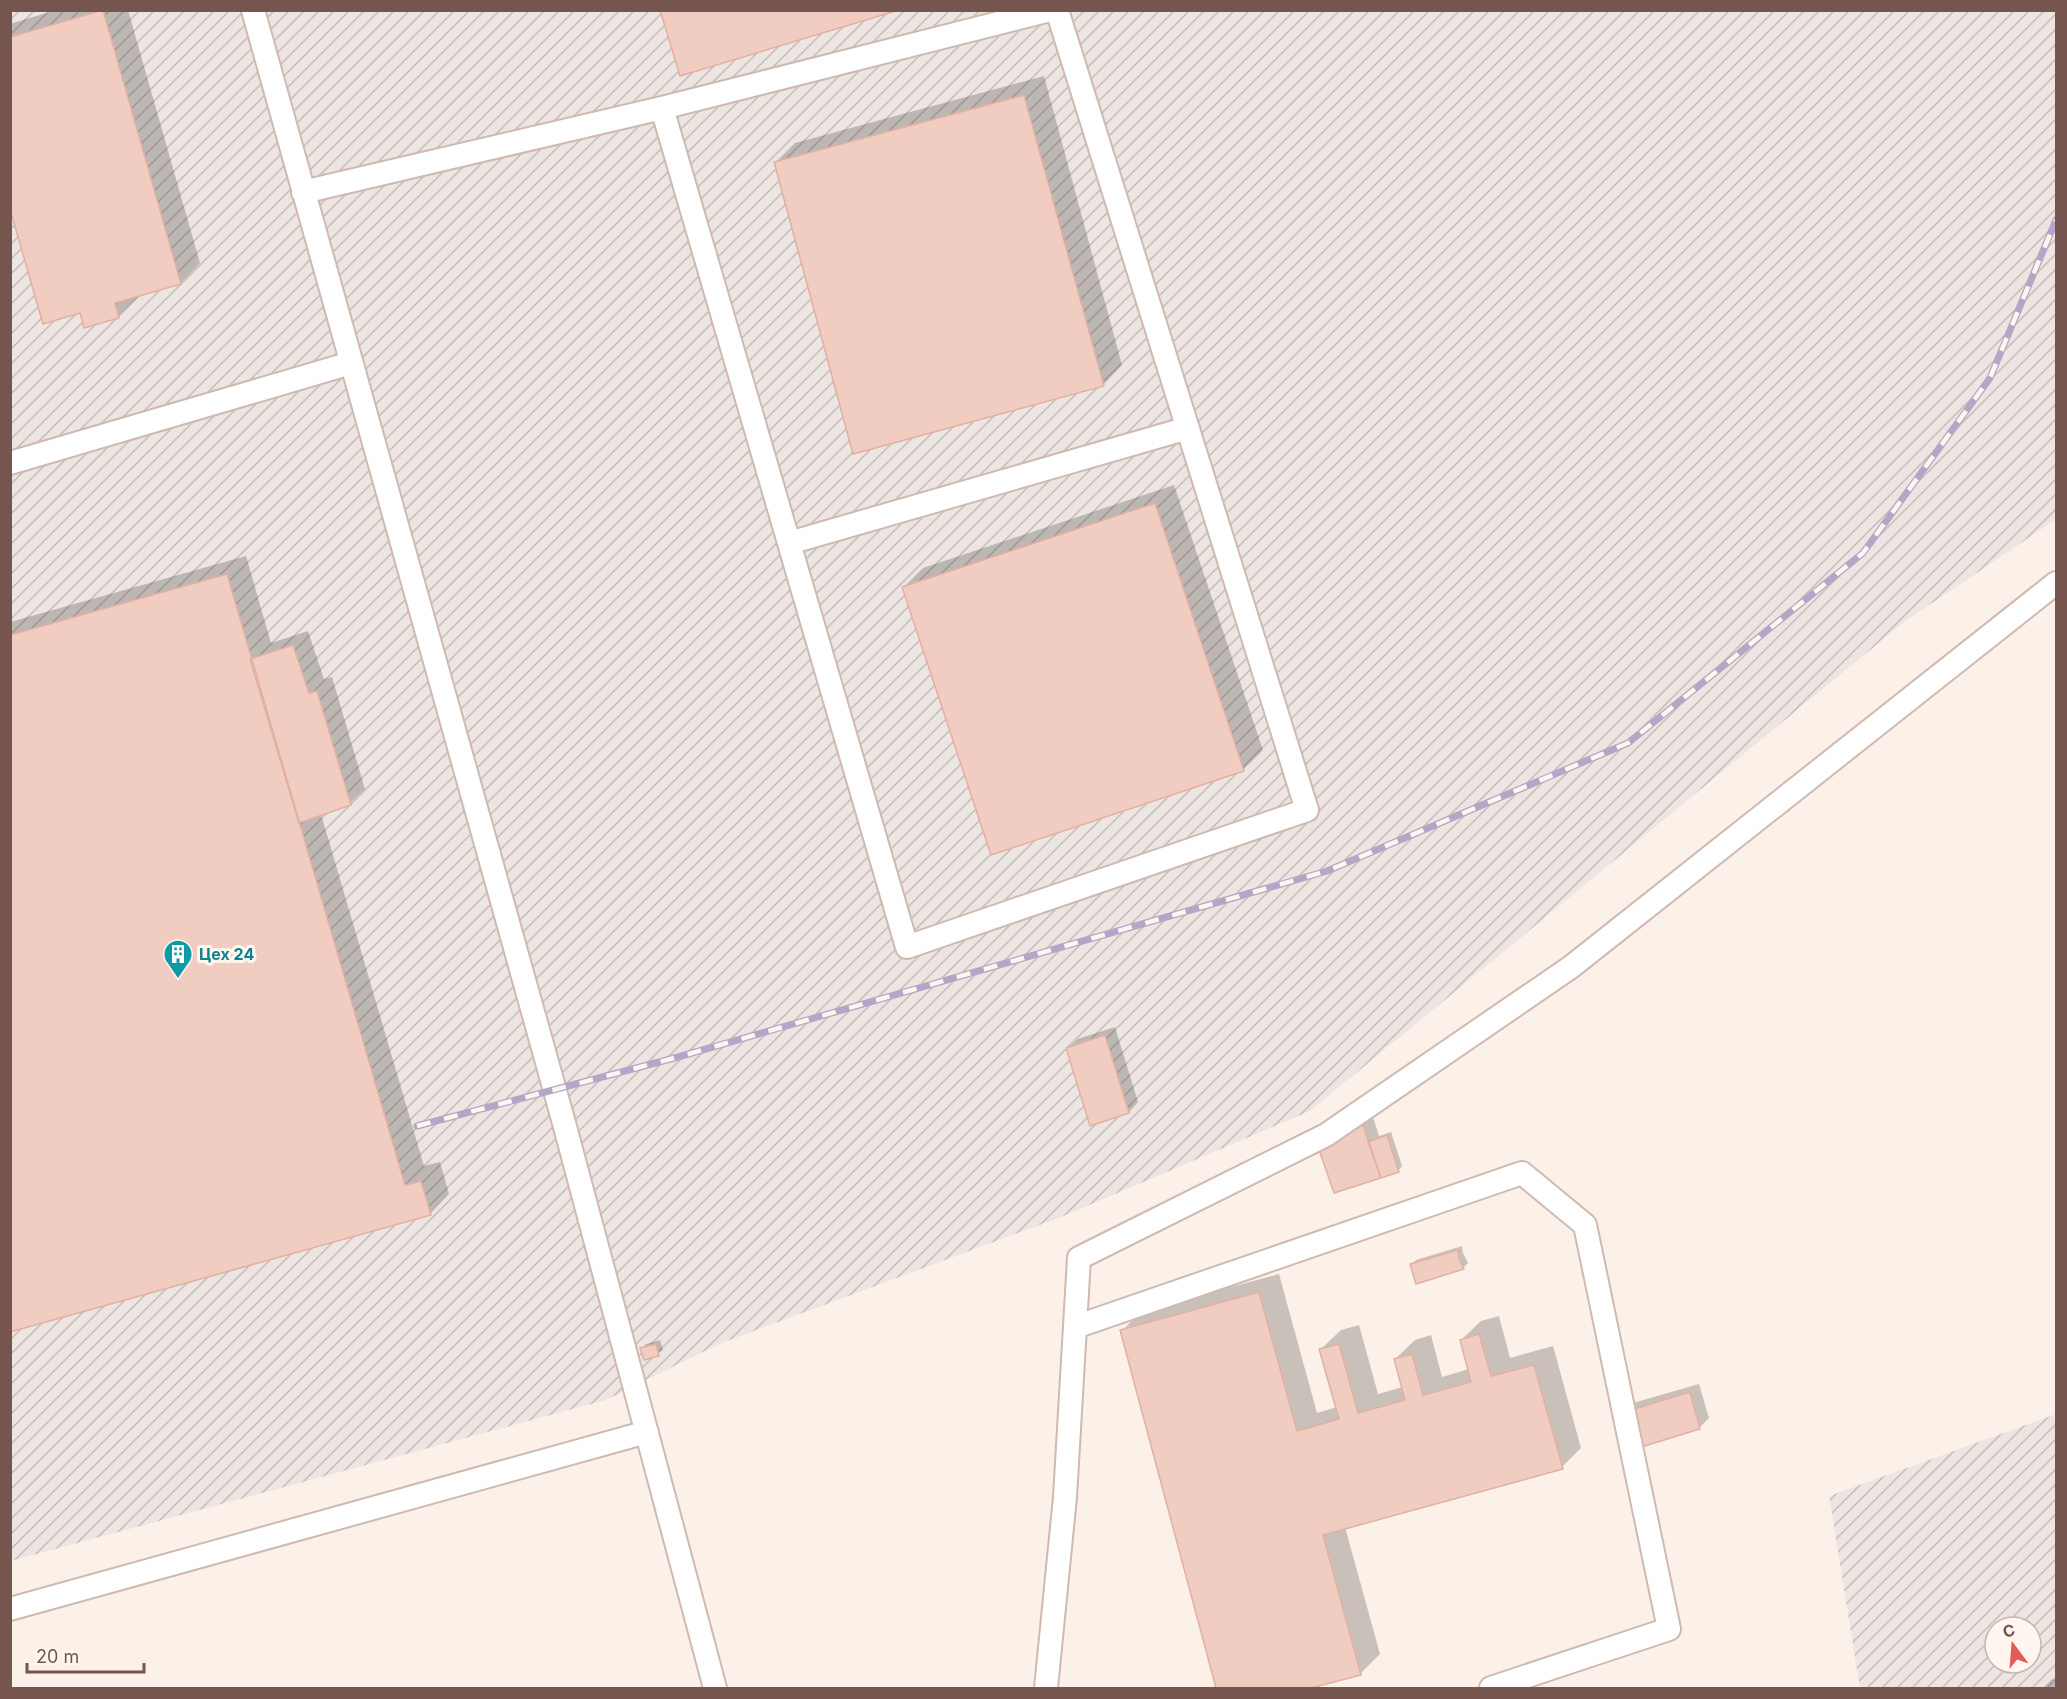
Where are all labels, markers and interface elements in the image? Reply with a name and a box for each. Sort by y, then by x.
building icon: Цех 24 [162,938,194,980]
place label: Цех 24 [199,944,254,964]
north arrow [1983,1615,2043,1675]
text: С [2000,1619,2017,1642]
scale bar [27,1636,144,1674]
text: 20 m [36,1646,79,1667]

